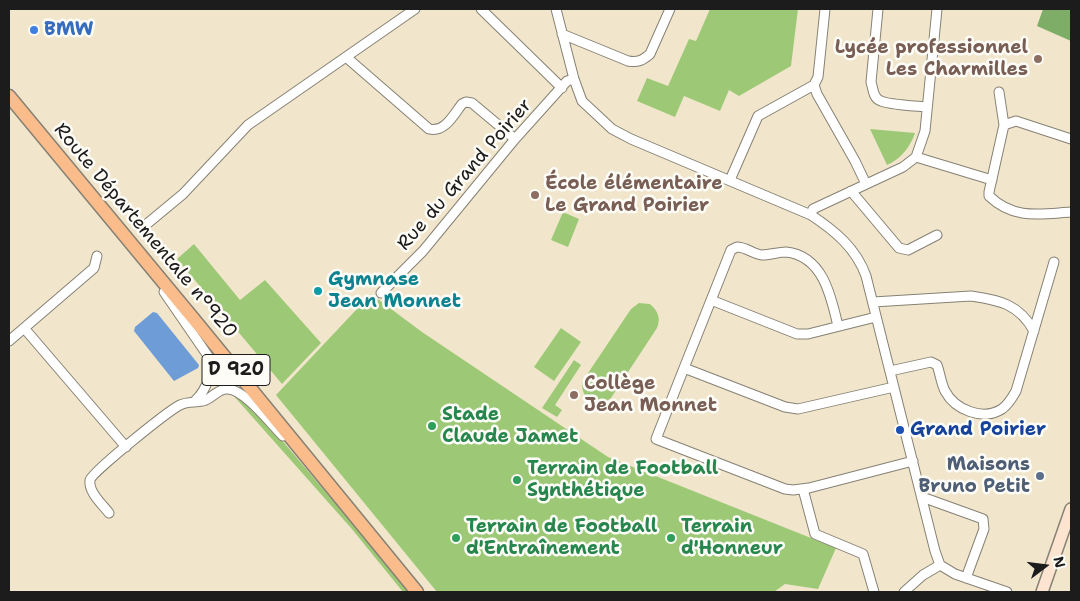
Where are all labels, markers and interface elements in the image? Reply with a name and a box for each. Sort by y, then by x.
place label: BMW [44,19,94,41]
marker: BMW [28,24,40,36]
place label: Lycée professionnel Les Charmilles [835,37,1028,81]
marker: Lycée professionnel Les Charmilles [1032,53,1044,65]
street label: Rue du Grand Poirier [393,95,537,255]
street label: Route Départementale n°920 [48,119,242,343]
place label: École élémentaire Le Grand Poirier [545,173,723,217]
marker: École élémentaire Le Grand Poirier [529,189,541,201]
place label: Gymnase Jean Monnet [328,269,461,313]
marker: Gymnase Jean Monnet [312,285,324,297]
road number: D 920 [202,354,270,386]
place label: Collège Jean Monnet [584,373,717,417]
marker: Collège Jean Monnet [568,389,580,401]
place label: Stade Claude Jamet [442,404,578,448]
place label: Grand Poirier [910,419,1046,441]
marker: Stade Claude Jamet [426,420,438,432]
marker: Grand Poirier [894,424,906,436]
place label: Maisons Bruno Petit [918,454,1030,498]
place label: Terrain de Football Synthétique [527,458,718,502]
marker: Maisons Bruno Petit [1034,470,1046,482]
marker: Terrain de Football Synthétique [511,474,523,486]
place label: Terrain de Football d'Entraînement [466,516,657,560]
place label: Terrain d'Honneur [681,516,783,560]
marker: Terrain de Football d'Entraînement [450,532,462,544]
marker: Terrain d'Honneur [665,532,677,544]
north arrow [1020,541,1070,591]
text: N [1049,554,1070,570]

